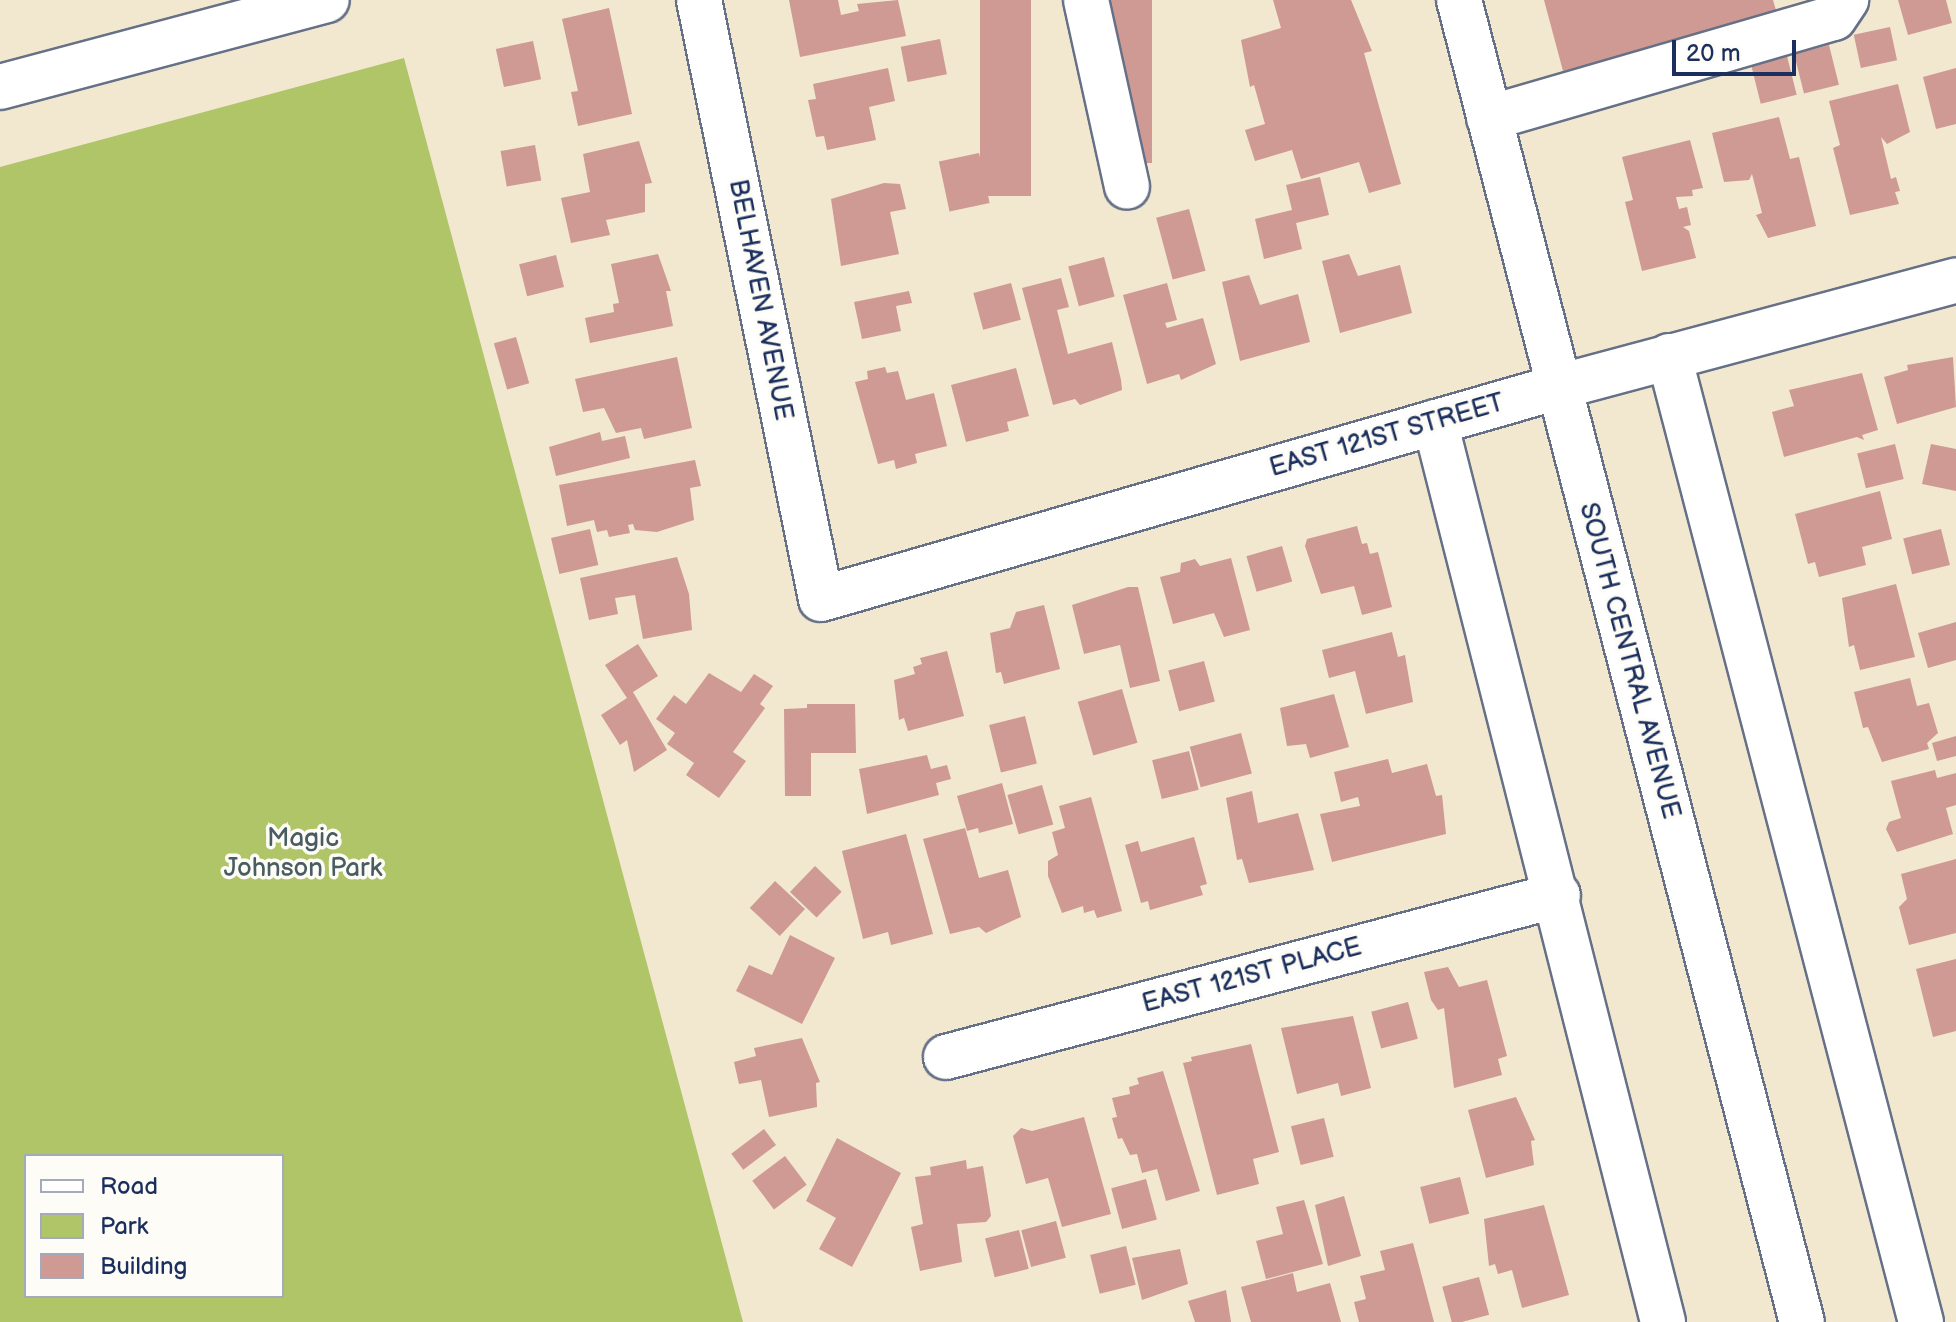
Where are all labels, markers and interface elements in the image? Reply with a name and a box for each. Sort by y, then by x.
scale bar [1676,24,1800,74]
text: 20 m [1686,39,1741,68]
street label: BELHAVEN AVENUE [721,177,799,423]
street label: EAST 121ST STREET [1266,387,1508,485]
street label: SOUTH CENTRAL AVENUE [1572,500,1686,822]
park label: Magic Johnson Park [224,823,382,884]
street label: EAST 121ST PLACE [1139,932,1365,1020]
legend [24,1154,284,1298]
text: Road [100,1172,158,1201]
text: Park [100,1212,148,1241]
text: Building [100,1252,187,1281]

